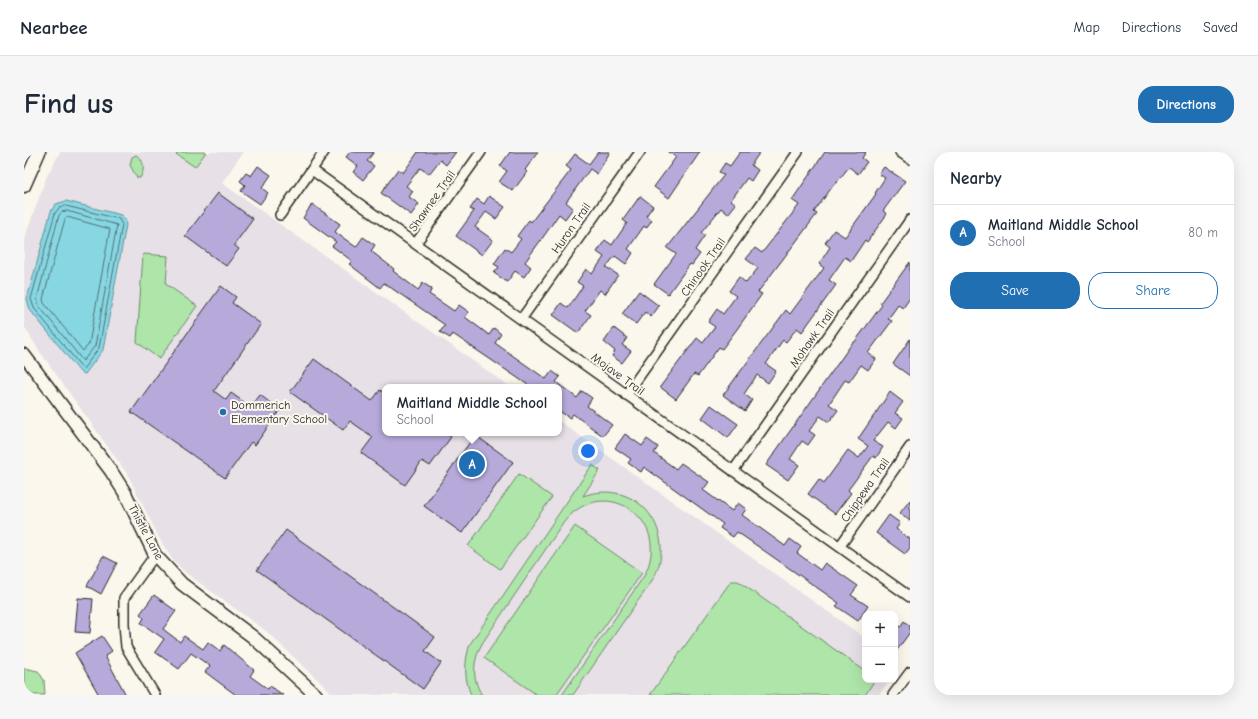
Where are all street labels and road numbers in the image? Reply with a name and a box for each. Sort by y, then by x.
street label: Shawnee Trail [406,168,458,234]
street label: Huron Trail [548,200,594,256]
street label: Chinook Trail [678,235,728,299]
street label: Mohawk Trail [787,306,837,370]
street label: Mojave Trail [589,350,647,398]
street label: Chippewa Trail [838,455,892,525]
street label: Thistle Lane [125,502,167,562]

